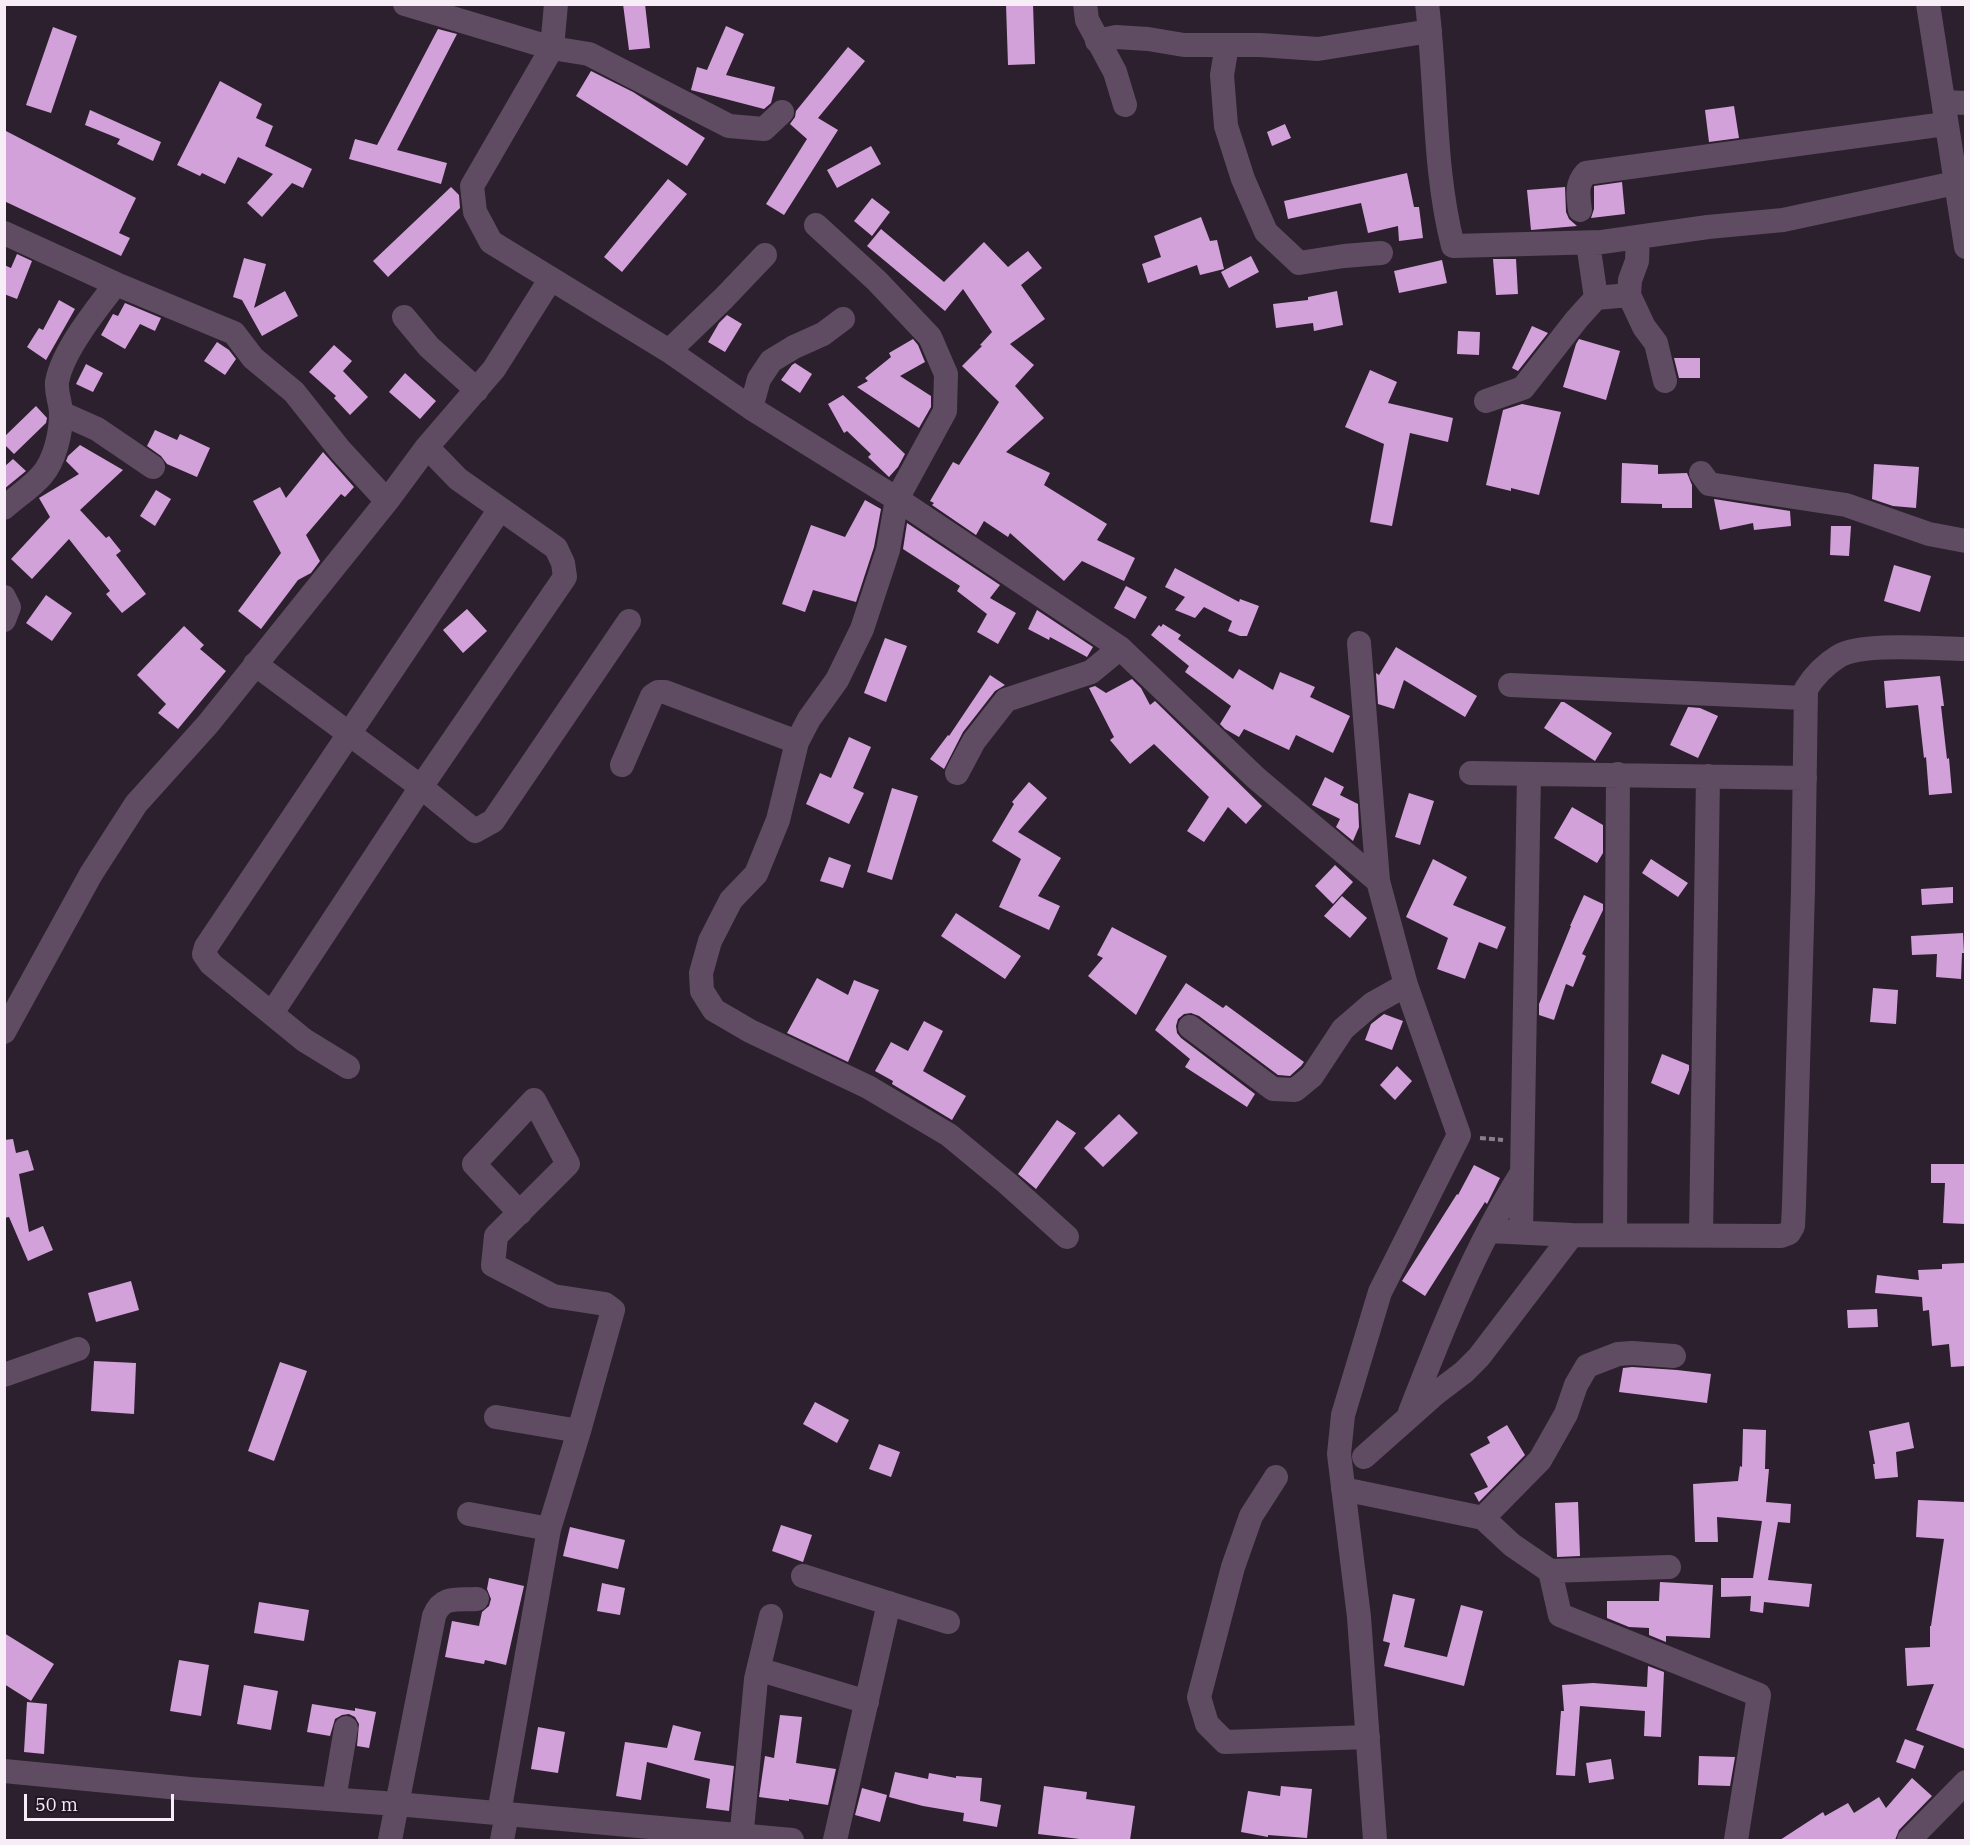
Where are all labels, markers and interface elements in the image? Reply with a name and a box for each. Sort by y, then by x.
scale bar [27,1782,177,1820]
text: 50 m [35,1793,78,1816]

